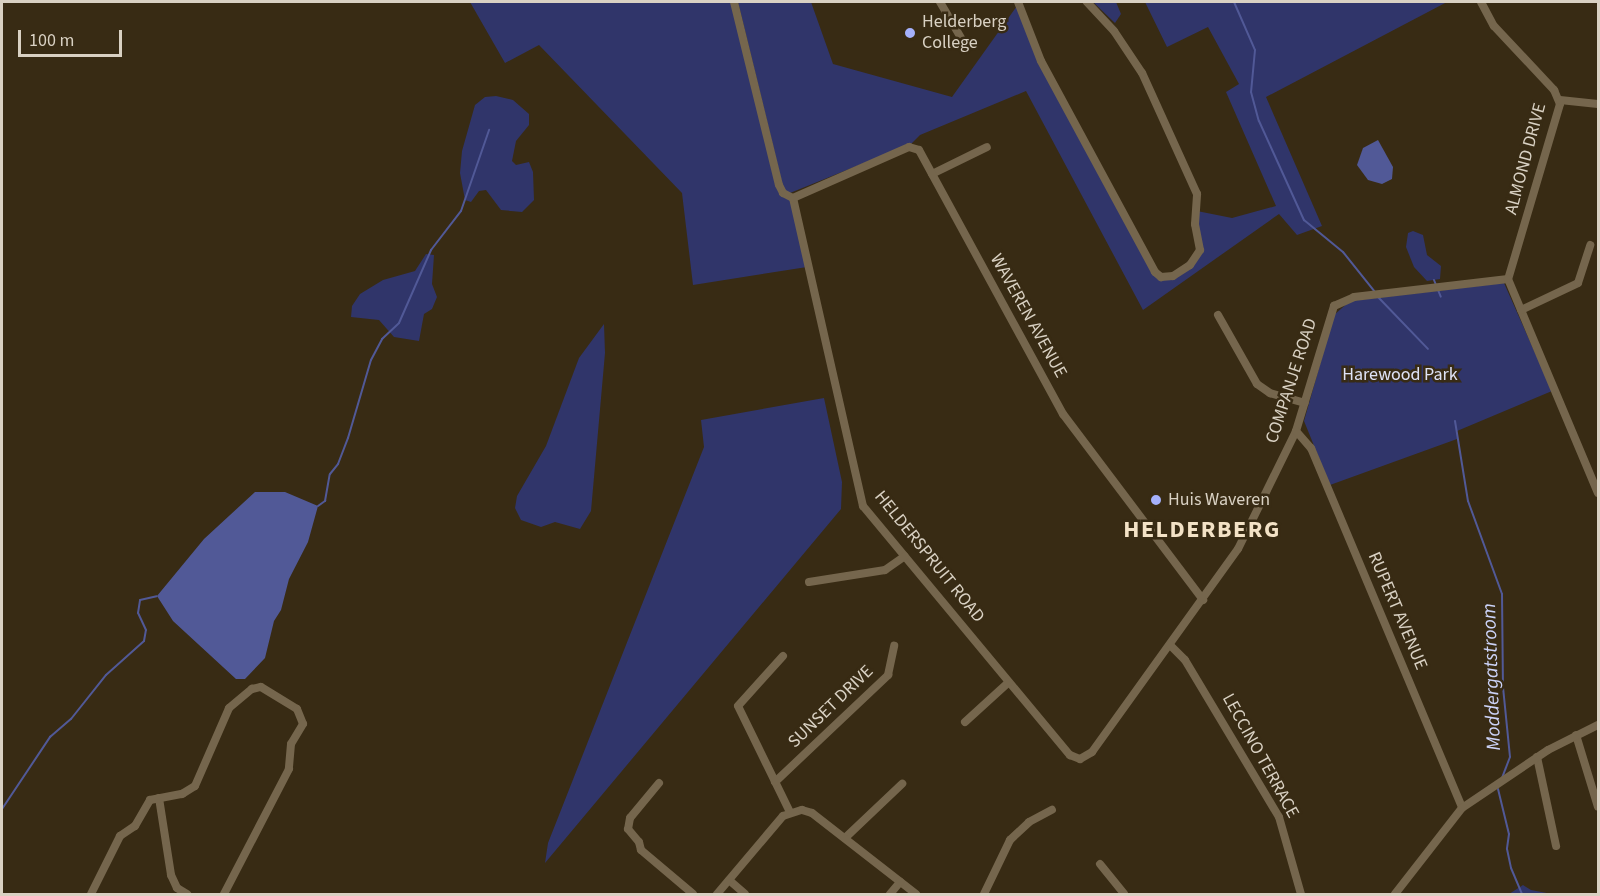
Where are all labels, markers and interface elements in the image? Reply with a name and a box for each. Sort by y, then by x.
place label: Helderberg College [922,12,1006,54]
scale bar [21,18,124,56]
marker: Helderberg College [903,26,917,40]
text: 100 m [29,28,74,53]
street label: ALMOND DRIVE [1501,101,1551,217]
street label: WAVEREN AVENUE [985,250,1071,382]
street label: COMPANJE ROAD [1262,316,1322,446]
park label: Harewood Park [1342,364,1458,386]
street label: HELDERSPRUIT ROAD [869,487,989,627]
place label: Huis Waveren [1168,489,1270,511]
marker: Huis Waveren [1149,493,1163,507]
district label: HELDERBERG [1123,516,1281,544]
street label: RUPERT AVENUE [1362,549,1432,673]
water label: Moddergatstroom [1477,603,1507,751]
street label: SUNSET DRIVE [784,661,878,753]
street label: LECCINO TERRACE [1217,690,1303,822]

